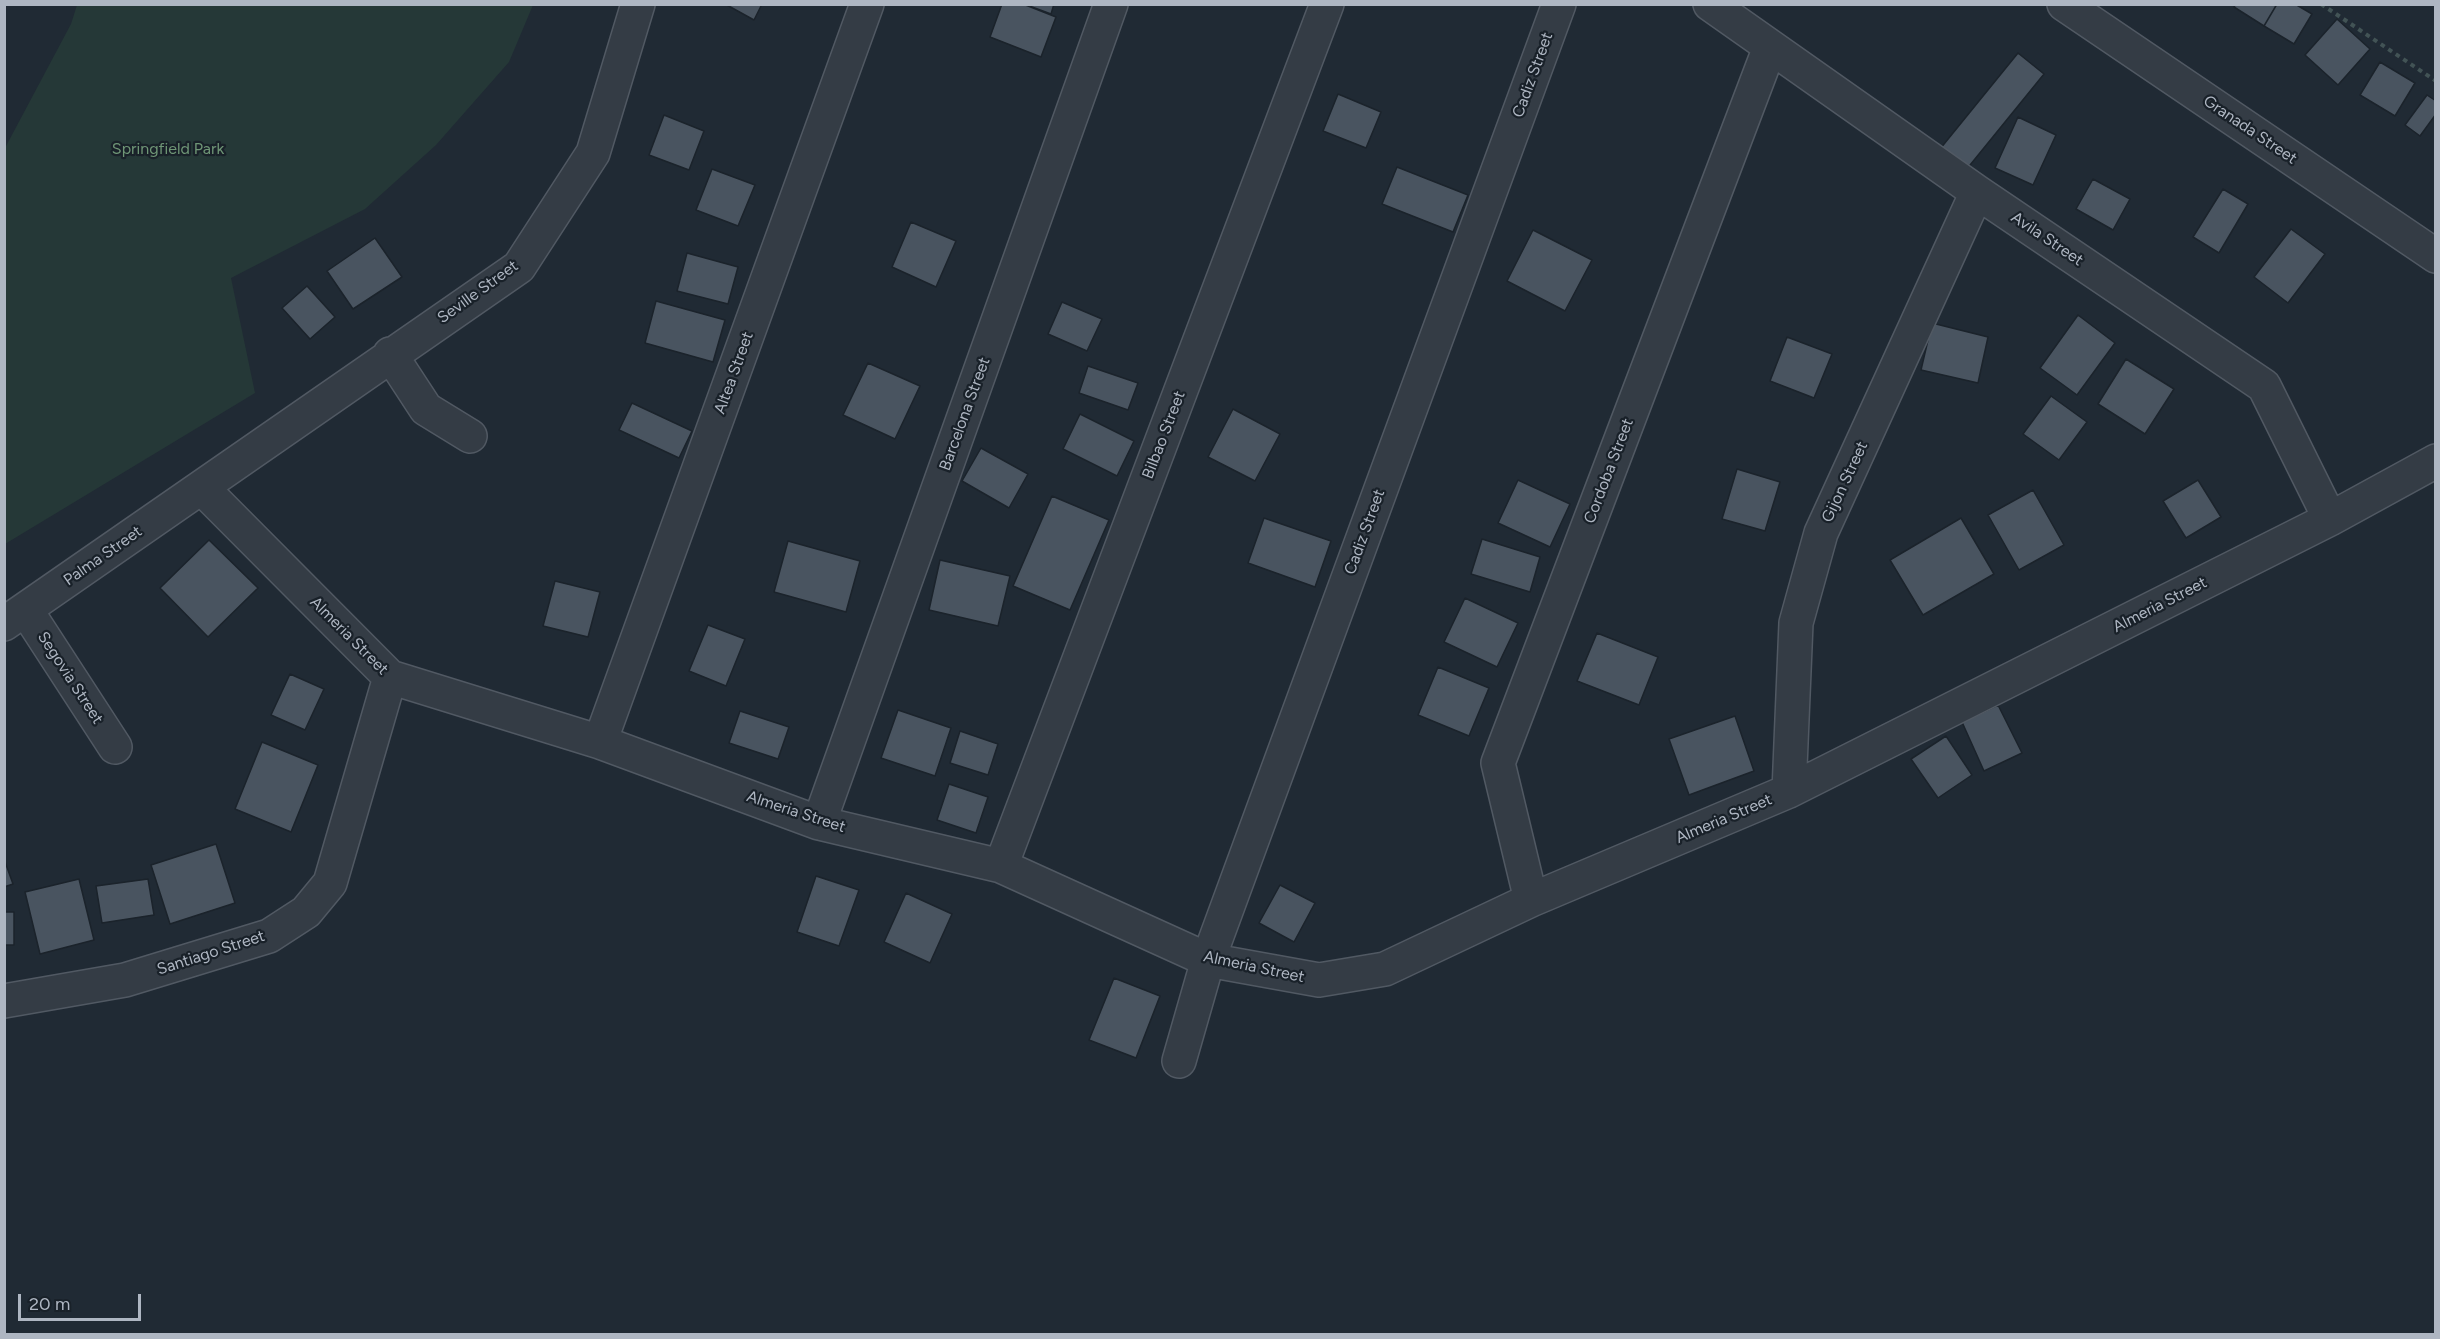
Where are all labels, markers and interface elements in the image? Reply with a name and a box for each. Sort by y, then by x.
street label: Cadiz Street [1509,30,1557,120]
street label: Granada Street [2199,92,2301,168]
park label: Springfield Park [112,139,224,159]
street label: Avila Street [2007,208,2087,270]
street label: Seville Street [434,256,522,328]
street label: Altea Street [710,329,758,417]
street label: Barcelona Street [936,355,994,473]
street label: Bilbao Street [1138,388,1190,482]
street label: Cordoba Street [1580,416,1638,526]
street label: Gijon Street [1818,438,1872,526]
street label: Cadiz Street [1341,487,1389,577]
street label: Palma Street [60,522,146,590]
street label: Almeria Street [2110,573,2210,637]
street label: Almeria Street [306,593,392,679]
street label: Segovia Street [33,628,107,728]
street label: Almeria Street [744,787,848,837]
street label: Almeria Street [1673,790,1775,848]
street label: Santiago Street [155,927,267,979]
street label: Almeria Street [1202,947,1306,987]
scale bar [21,1282,144,1320]
text: 20 m [29,1293,70,1315]

